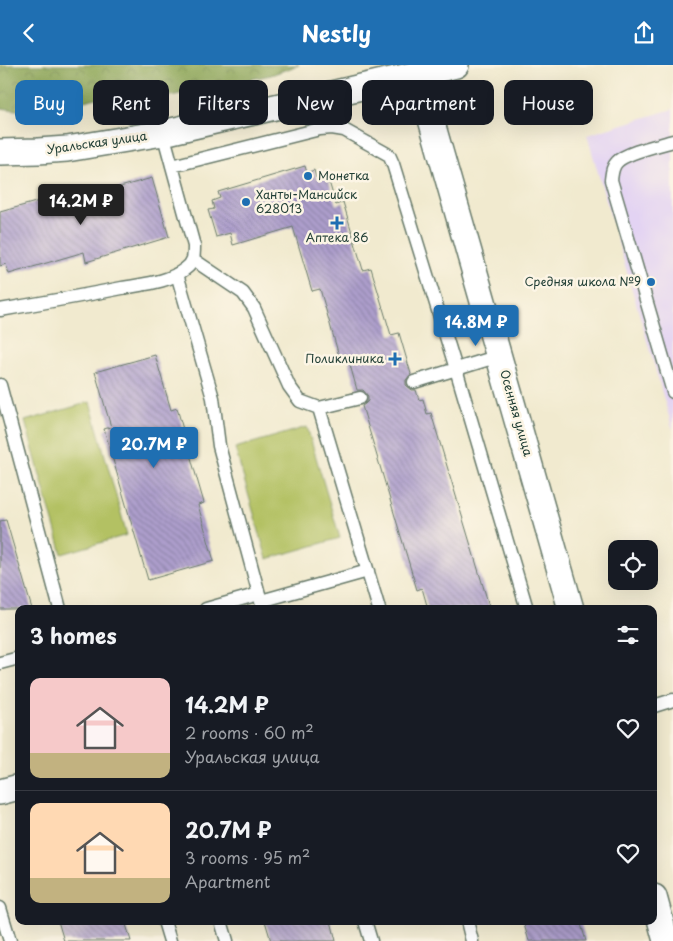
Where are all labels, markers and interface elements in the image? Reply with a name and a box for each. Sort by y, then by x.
text: Nestly [302,16,371,49]
icon: back [15,19,43,47]
icon: share [630,19,658,47]
chip: Buy [15,80,83,125]
chip: Rent [93,80,169,125]
chip: Filters [179,80,268,125]
chip: New [278,80,352,125]
chip: Apartment [362,80,494,125]
chip: House [504,80,593,125]
street label: Уральская улица [46,126,149,158]
place label: Монетка [318,166,370,184]
marker: Монетка [302,170,314,182]
pin: 14.2M ₽ [35,184,127,226]
place label: Ханты-Мансийск 628013 [256,185,358,217]
text: 14.2M ₽ [49,188,113,212]
marker: Ханты-Мансийск 628013 [240,196,252,208]
marker: Аптека 86 [331,217,343,229]
place label: Аптека 86 [306,228,368,246]
place label: Средняя школа №9 [524,272,641,290]
marker: Средняя школа №9 [645,276,657,288]
pin: 14.8M ₽ [430,305,522,347]
text: 14.8M ₽ [445,309,507,333]
place label: Поликлиника [305,349,384,367]
marker: Поликлиника [388,352,402,366]
street label: Осенняя улица [496,367,538,458]
pin: 20.7M ₽ [108,427,200,469]
text: 20.7M ₽ [121,431,187,455]
map controls [608,540,658,590]
button: locate [608,540,658,590]
text: 3 homes [30,619,117,651]
icon: filters [614,621,642,649]
text: 14.2M ₽ [185,688,269,720]
icon: home [70,698,130,758]
icon: heart [614,714,642,742]
text: 2 rooms · 60 m² [185,720,314,744]
text: Уральская улица [185,744,320,768]
text: 20.7M ₽ [185,813,271,845]
icon: home [70,823,130,883]
icon: heart [614,839,642,867]
text: 3 rooms · 95 m² [185,845,310,869]
text: Apartment [185,869,270,893]

